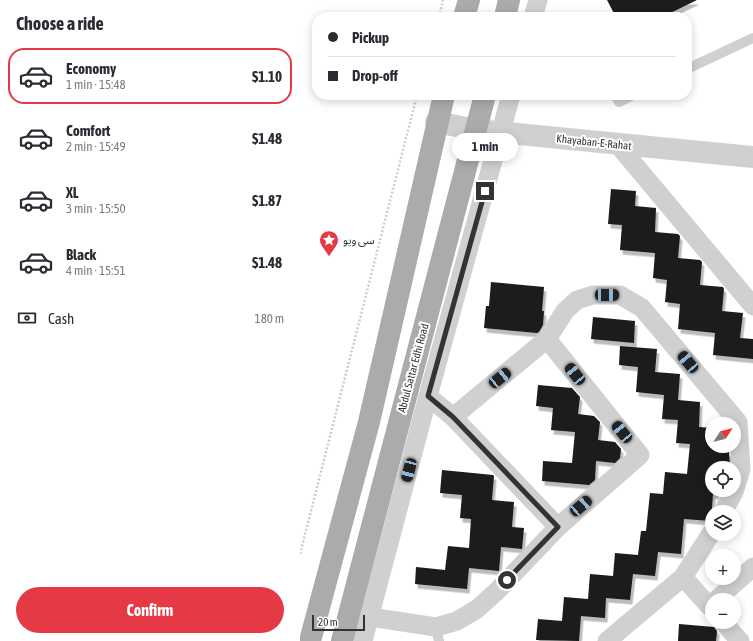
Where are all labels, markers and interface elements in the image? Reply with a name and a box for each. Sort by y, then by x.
text: Choose a ride [16,13,104,34]
text: Pickup [352,29,389,46]
icon: car [18,58,54,94]
text: Economy [66,60,116,77]
text: Drop-off [352,67,398,84]
text: $1.10 [252,68,282,85]
text: 1 min · 15:48 [66,77,126,92]
icon: car [18,120,54,156]
text: Comfort [66,122,110,139]
text: $1.48 [252,130,282,147]
street label: Khayaban-E-Rahat [556,132,632,152]
callout: 1 min [452,133,518,161]
text: 2 min · 15:49 [66,139,126,154]
text: 1 min [472,139,498,154]
icon: car [18,182,54,218]
route end [476,182,494,200]
text: XL [66,184,79,201]
text: $1.87 [252,192,282,209]
text: 3 min · 15:50 [66,201,126,216]
place icon: سی ویو [318,229,340,257]
place label: سی ویو [343,234,375,247]
icon: car [18,244,54,280]
text: Black [66,246,96,263]
text: $1.48 [252,254,282,271]
text: 4 min · 15:51 [66,263,126,278]
car [595,289,619,301]
icon: cash [16,307,38,329]
text: Cash [48,310,74,327]
text: 180 m [255,311,284,326]
street label: Abdul Sattar Edhi Road [395,322,431,414]
car [676,349,700,375]
car [563,361,587,387]
car [487,366,513,390]
north arrow [705,417,741,453]
map controls [705,417,741,629]
car [610,419,634,445]
car [400,457,418,483]
button: locate [705,461,741,497]
car [568,494,594,518]
button: layers [705,505,741,541]
button: + [705,549,741,585]
route start [498,571,516,589]
button: Confirm [16,587,284,633]
button: − [705,593,741,629]
scale bar [312,613,365,632]
text: 20 m [318,616,338,628]

